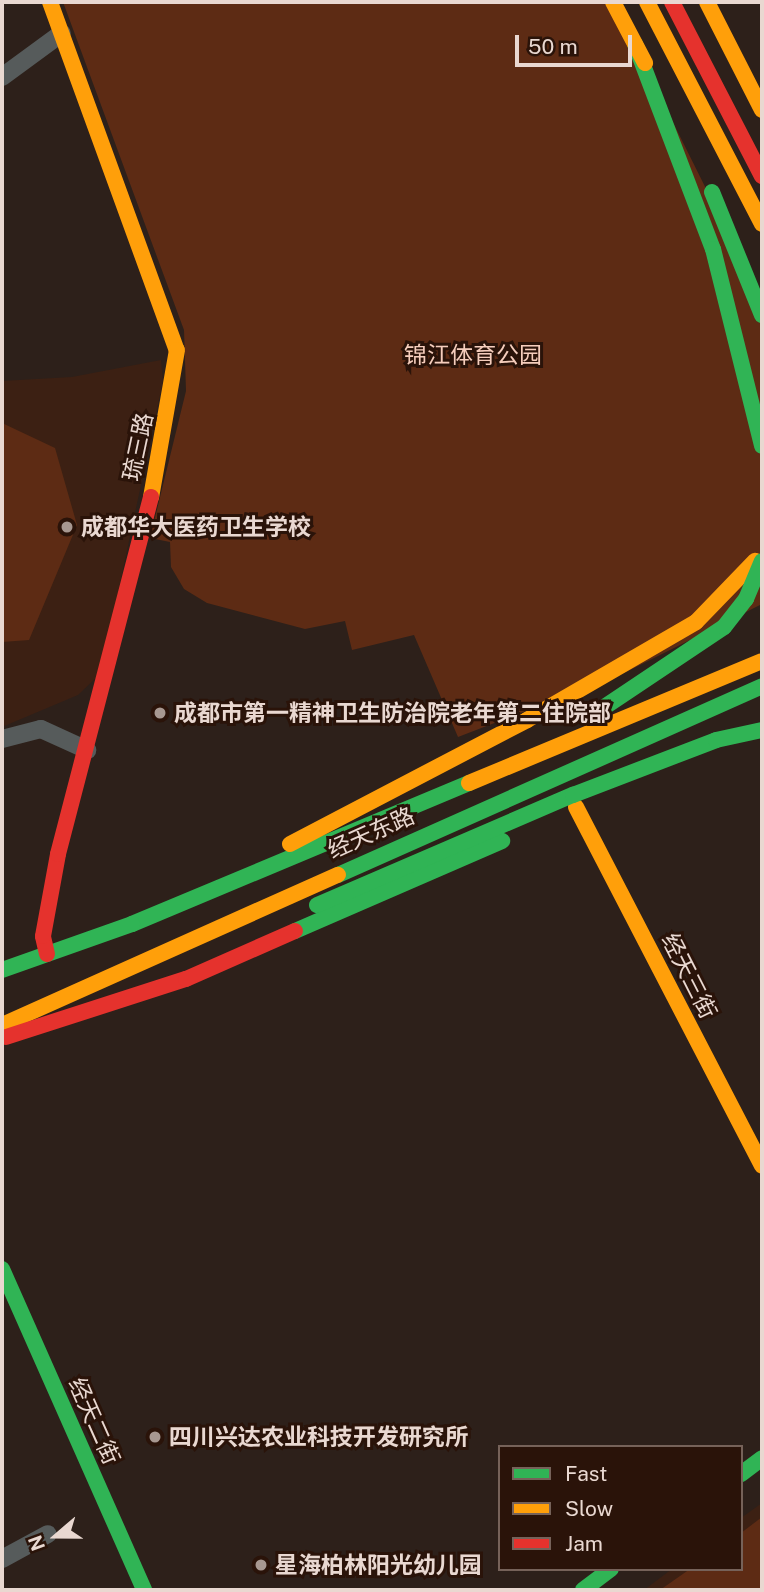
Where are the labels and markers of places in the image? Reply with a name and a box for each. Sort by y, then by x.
place label: 成都华大医药卫生学校 [81,513,311,541]
marker: 成都华大医药卫生学校 [59,519,75,535]
place label: 成都市第一精神卫生防治院老年第二住院部 [174,699,611,727]
marker: 成都市第一精神卫生防治院老年第二住院部 [152,705,168,721]
place label: 四川兴达农业科技开发研究所 [169,1423,468,1451]
marker: 四川兴达农业科技开发研究所 [147,1429,163,1445]
place label: 星海柏林阳光幼儿园 [275,1551,482,1579]
marker: 星海柏林阳光幼儿园 [253,1557,269,1573]

